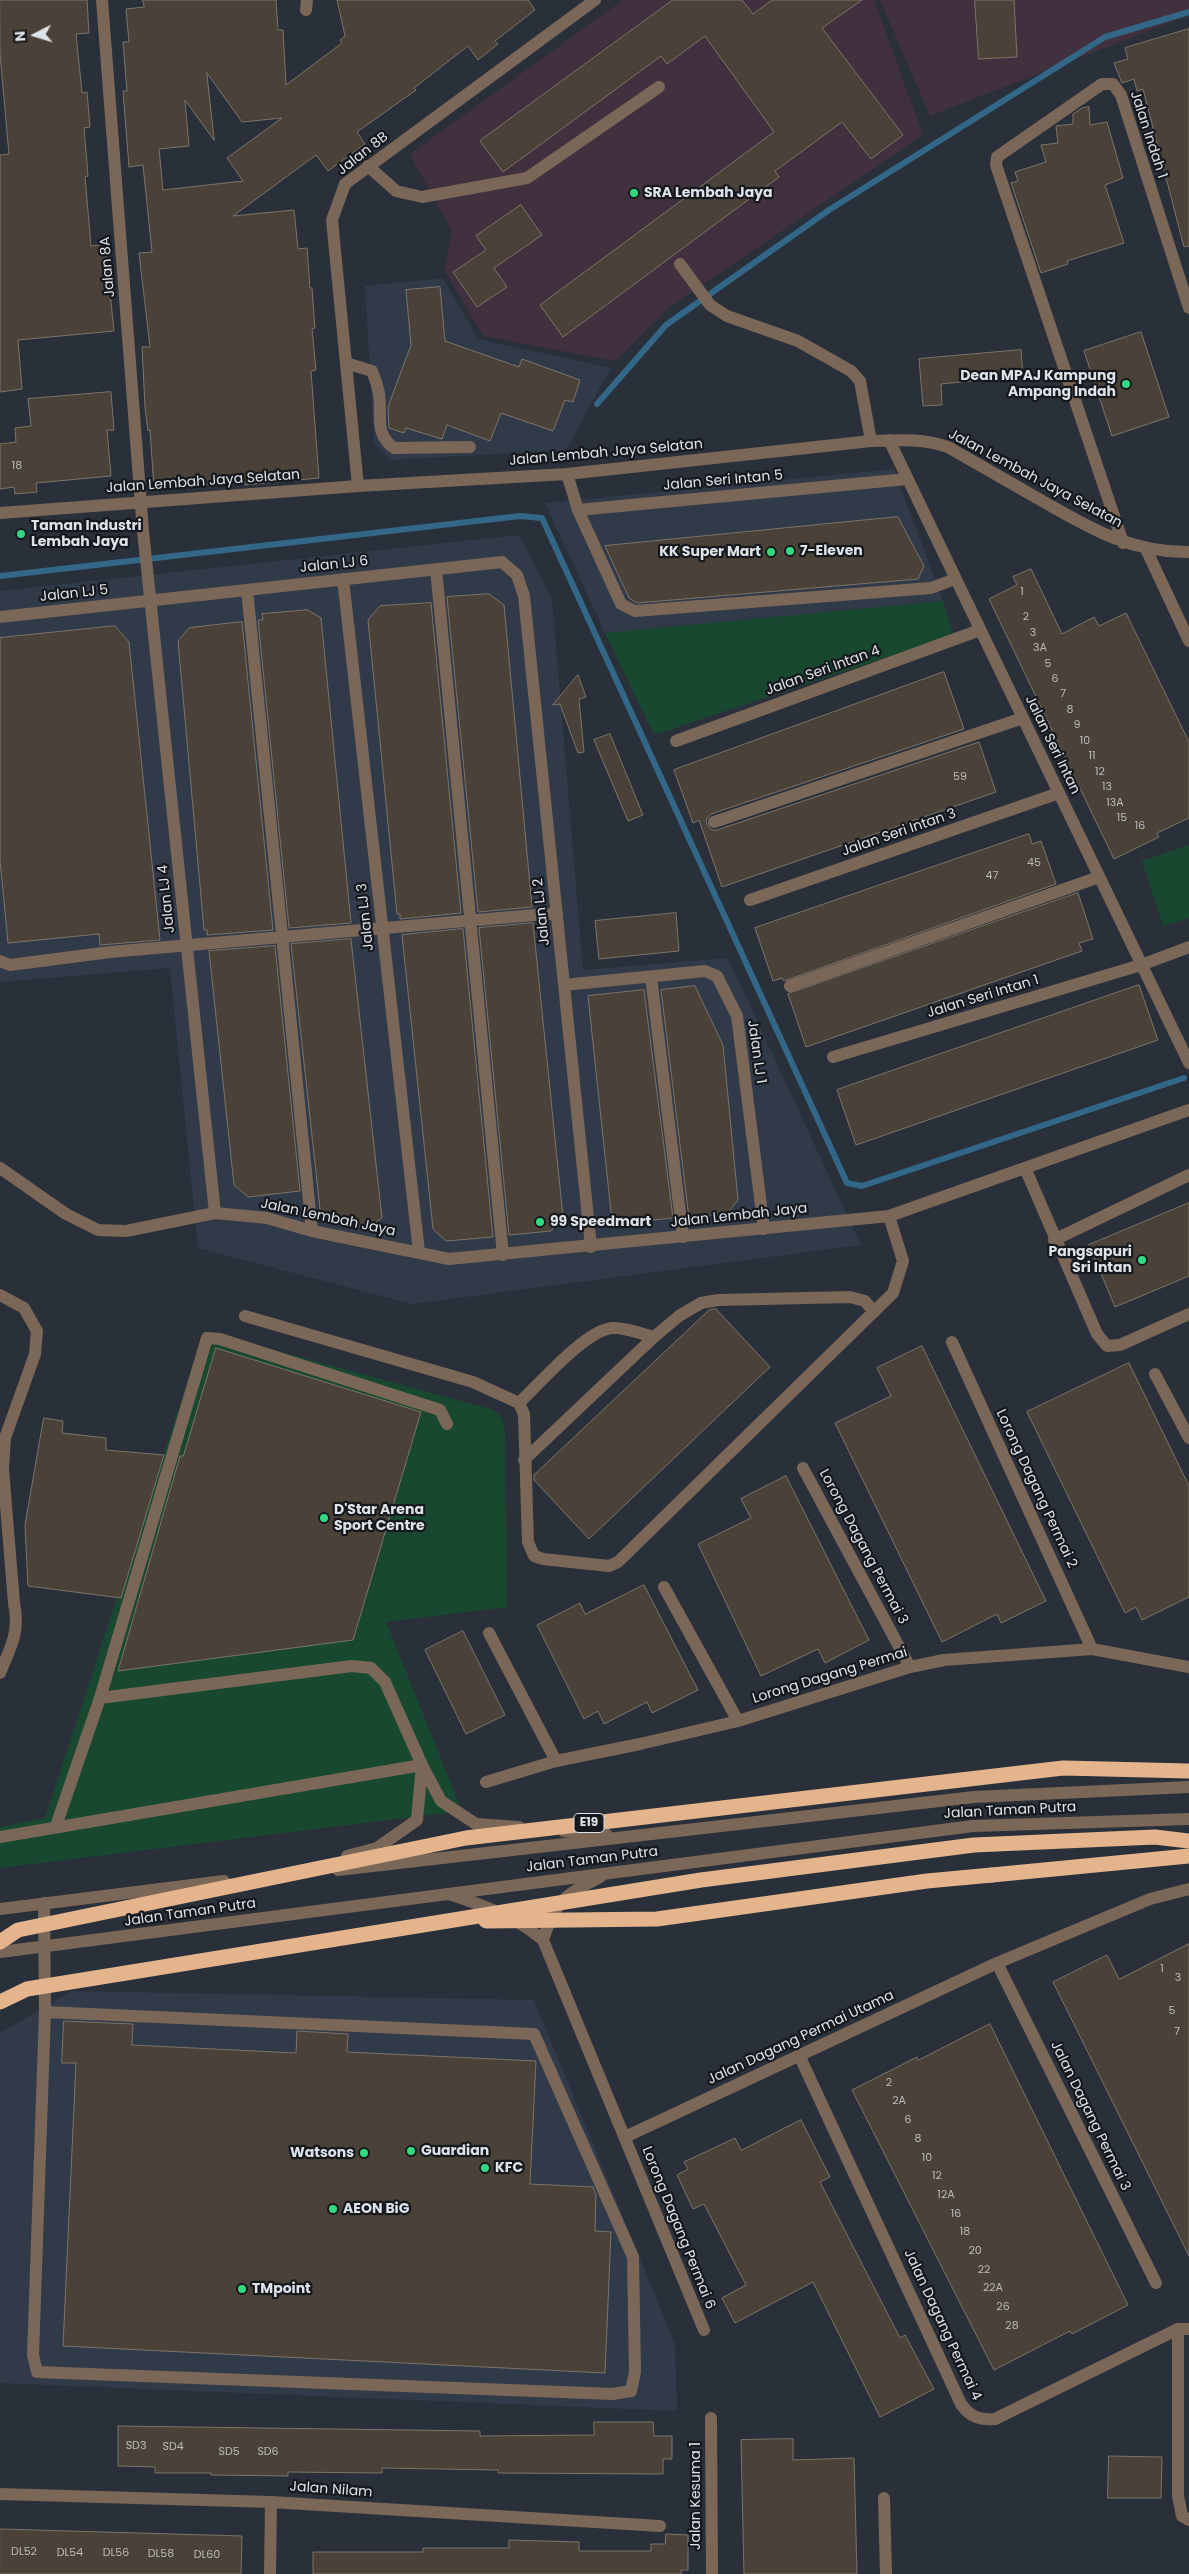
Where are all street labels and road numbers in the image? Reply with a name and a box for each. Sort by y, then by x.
street label: Jalan Indah 1 [1126,89,1170,181]
street label: Jalan 8B [334,129,392,179]
street label: Jalan 8A [97,236,119,298]
street label: Jalan Lembah Jaya Selatan [945,426,1125,532]
street label: Jalan Lembah Jaya Selatan [508,436,704,470]
street label: Jalan Lembah Jaya Selatan [105,467,301,497]
street label: Jalan Seri Intan 5 [662,467,784,495]
street label: Jalan LJ 6 [299,553,369,577]
street label: Jalan LJ 5 [39,582,109,606]
street label: Jalan Seri Intan 4 [764,643,882,699]
street label: Jalan Seri Intan [1021,693,1083,797]
street label: Jalan Seri Intan 3 [840,806,958,860]
street label: Jalan LJ 4 [155,864,179,934]
street label: Jalan LJ 2 [530,877,554,947]
street label: Jalan LJ 3 [354,882,378,952]
street label: Jalan Seri Intan 1 [925,972,1041,1022]
street label: Jalan LJ 1 [743,1019,769,1085]
street label: Jalan Lembah Jaya [259,1195,397,1241]
street label: Jalan Lembah Jaya [670,1200,808,1232]
street label: Lorong Dagang Permai 2 [992,1407,1080,1571]
street label: Lorong Dagang Permai 3 [815,1467,911,1627]
street label: Lorong Dagang Permai [750,1644,910,1708]
street label: Jalan Taman Putra [943,1799,1077,1823]
road number: E19 [574,1814,604,1832]
street label: Jalan Taman Putra [525,1844,659,1876]
street label: Jalan Taman Putra [123,1895,257,1931]
street label: Jalan Dagang Permai Utama [705,1987,897,2089]
street label: Jalan Dagang Permai 3 [1046,2038,1134,2194]
street label: Lorong Dagang Permai 6 [638,2144,718,2312]
street label: Jalan Dagang Permai 4 [900,2247,984,2403]
street label: Jalan Kesuma 1 [688,2442,704,2550]
street label: Jalan Nilam [289,2479,373,2501]

